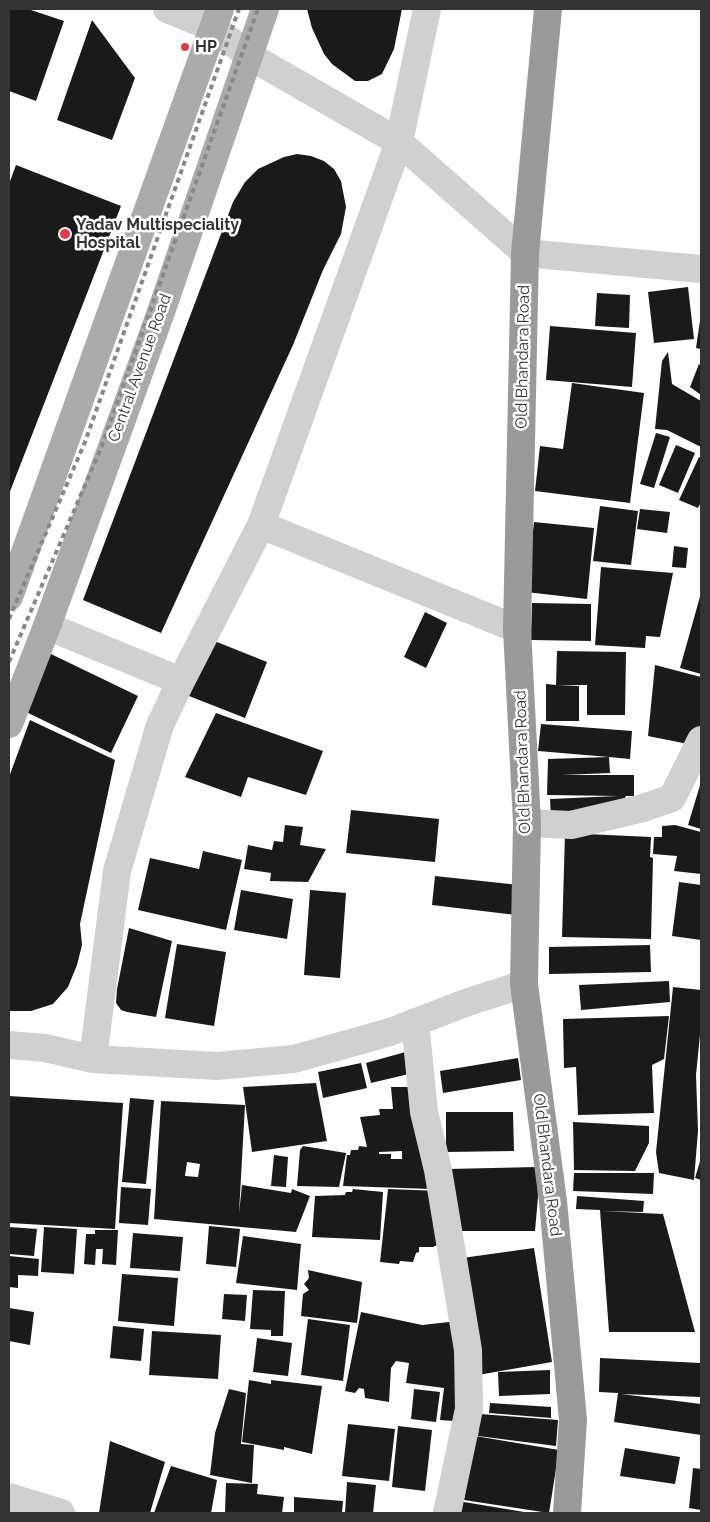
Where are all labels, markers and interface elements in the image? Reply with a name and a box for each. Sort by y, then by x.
place label: HP [195,37,217,57]
marker: HP [179,41,191,53]
place label: Yadav Multispeciality Hospital [76,215,239,253]
marker: Yadav Multispeciality Hospital [58,227,72,241]
street label: Old Bhandara Road [512,285,534,429]
street label: Central Avenue Road [104,291,176,445]
street label: Old Bhandara Road [511,690,535,834]
street label: Old Bhandara Road [529,1092,565,1238]

